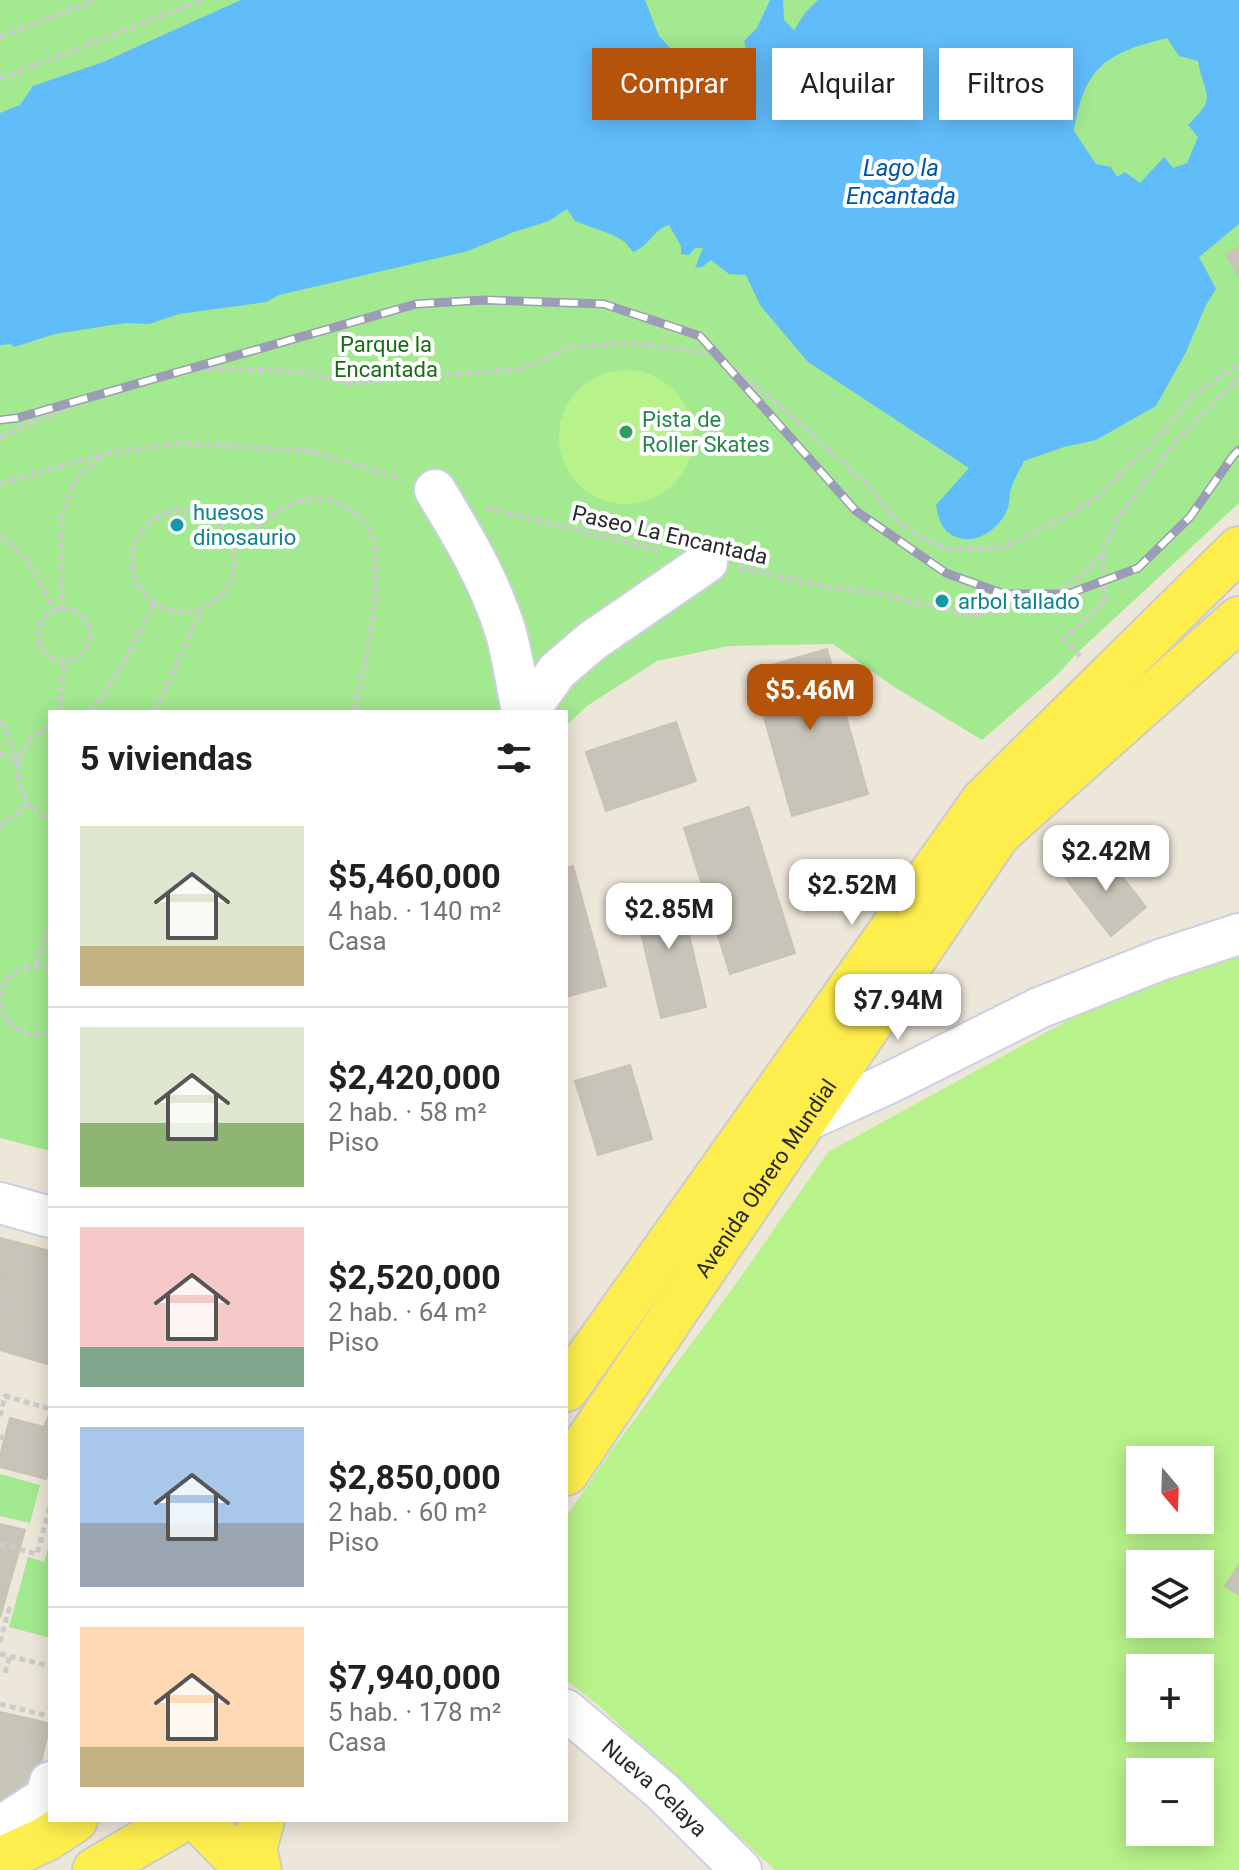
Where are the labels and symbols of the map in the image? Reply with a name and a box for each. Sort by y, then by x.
water label: Lago la Encantada [846,154,956,210]
park label: Parque la Encantada [334,332,438,382]
place label: Pista de Roller Skates [642,407,770,457]
marker: Pista de Roller Skates [617,423,635,441]
place label: huesos dinosaurio [193,500,296,550]
street label: Paseo La Encantada [570,500,770,570]
marker: huesos dinosaurio [168,516,186,534]
place label: arbol tallado [958,589,1080,614]
marker: arbol tallado [933,592,951,610]
pin: $5.46M [745,664,875,732]
pin: $2.42M [1041,825,1171,893]
pin: $2.52M [787,859,917,927]
pin: $2.85M [604,883,734,951]
pin: $7.94M [833,974,963,1042]
street label: Avenida Obrero Mundial [690,1074,841,1282]
north arrow [1126,1446,1214,1534]
street label: Nueva Celaya [597,1734,712,1841]

